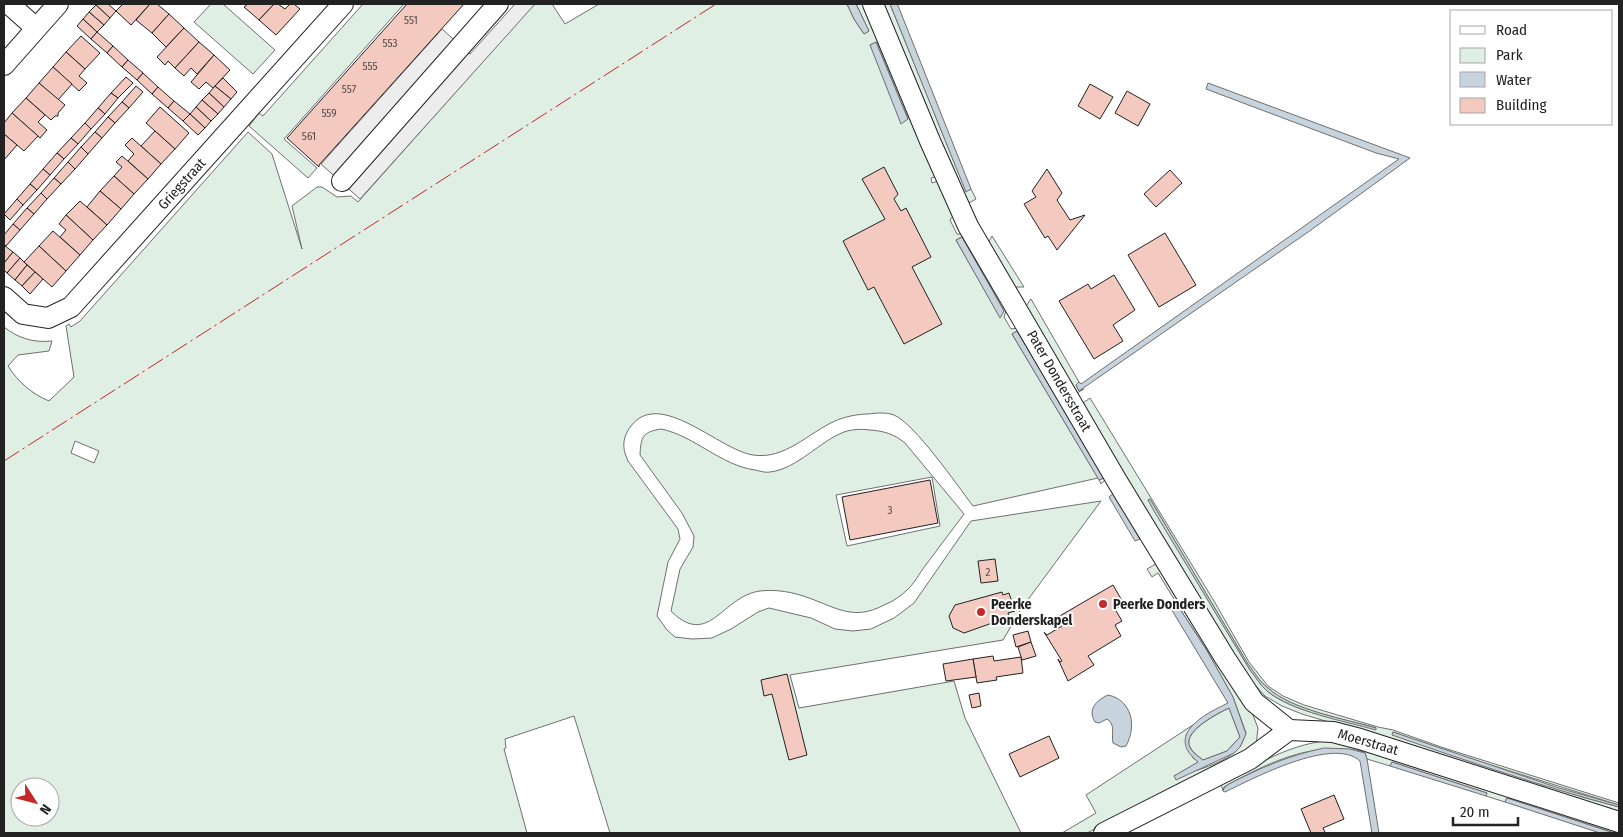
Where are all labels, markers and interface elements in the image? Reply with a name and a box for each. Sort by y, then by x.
legend [1450,10,1613,125]
house number: 551 [404,14,418,27]
text: Road [1496,21,1527,39]
house number: 553 [383,37,397,50]
text: Park [1496,46,1523,64]
house number: 555 [362,60,378,73]
text: Water [1496,71,1532,89]
house number: 557 [342,83,357,96]
text: Building [1496,96,1547,114]
house number: 559 [321,107,337,120]
house number: 561 [302,130,316,143]
street label: Griegstraat [155,155,210,213]
street label: Pater Dondersstraat [1023,327,1095,435]
house number: 3 [888,504,893,517]
house number: 2 [986,566,991,579]
place label: Peerke Donderskapel [991,596,1073,629]
place label: Peerke Donders [1113,596,1205,613]
marker: Peerke Donders [1097,598,1109,610]
marker: Peerke Donderskapel [975,606,987,618]
street label: Moerstraat [1336,725,1401,759]
north arrow [10,777,60,827]
scale bar [1453,794,1518,826]
text: N [36,801,54,818]
text: 20 m [1460,803,1490,821]

